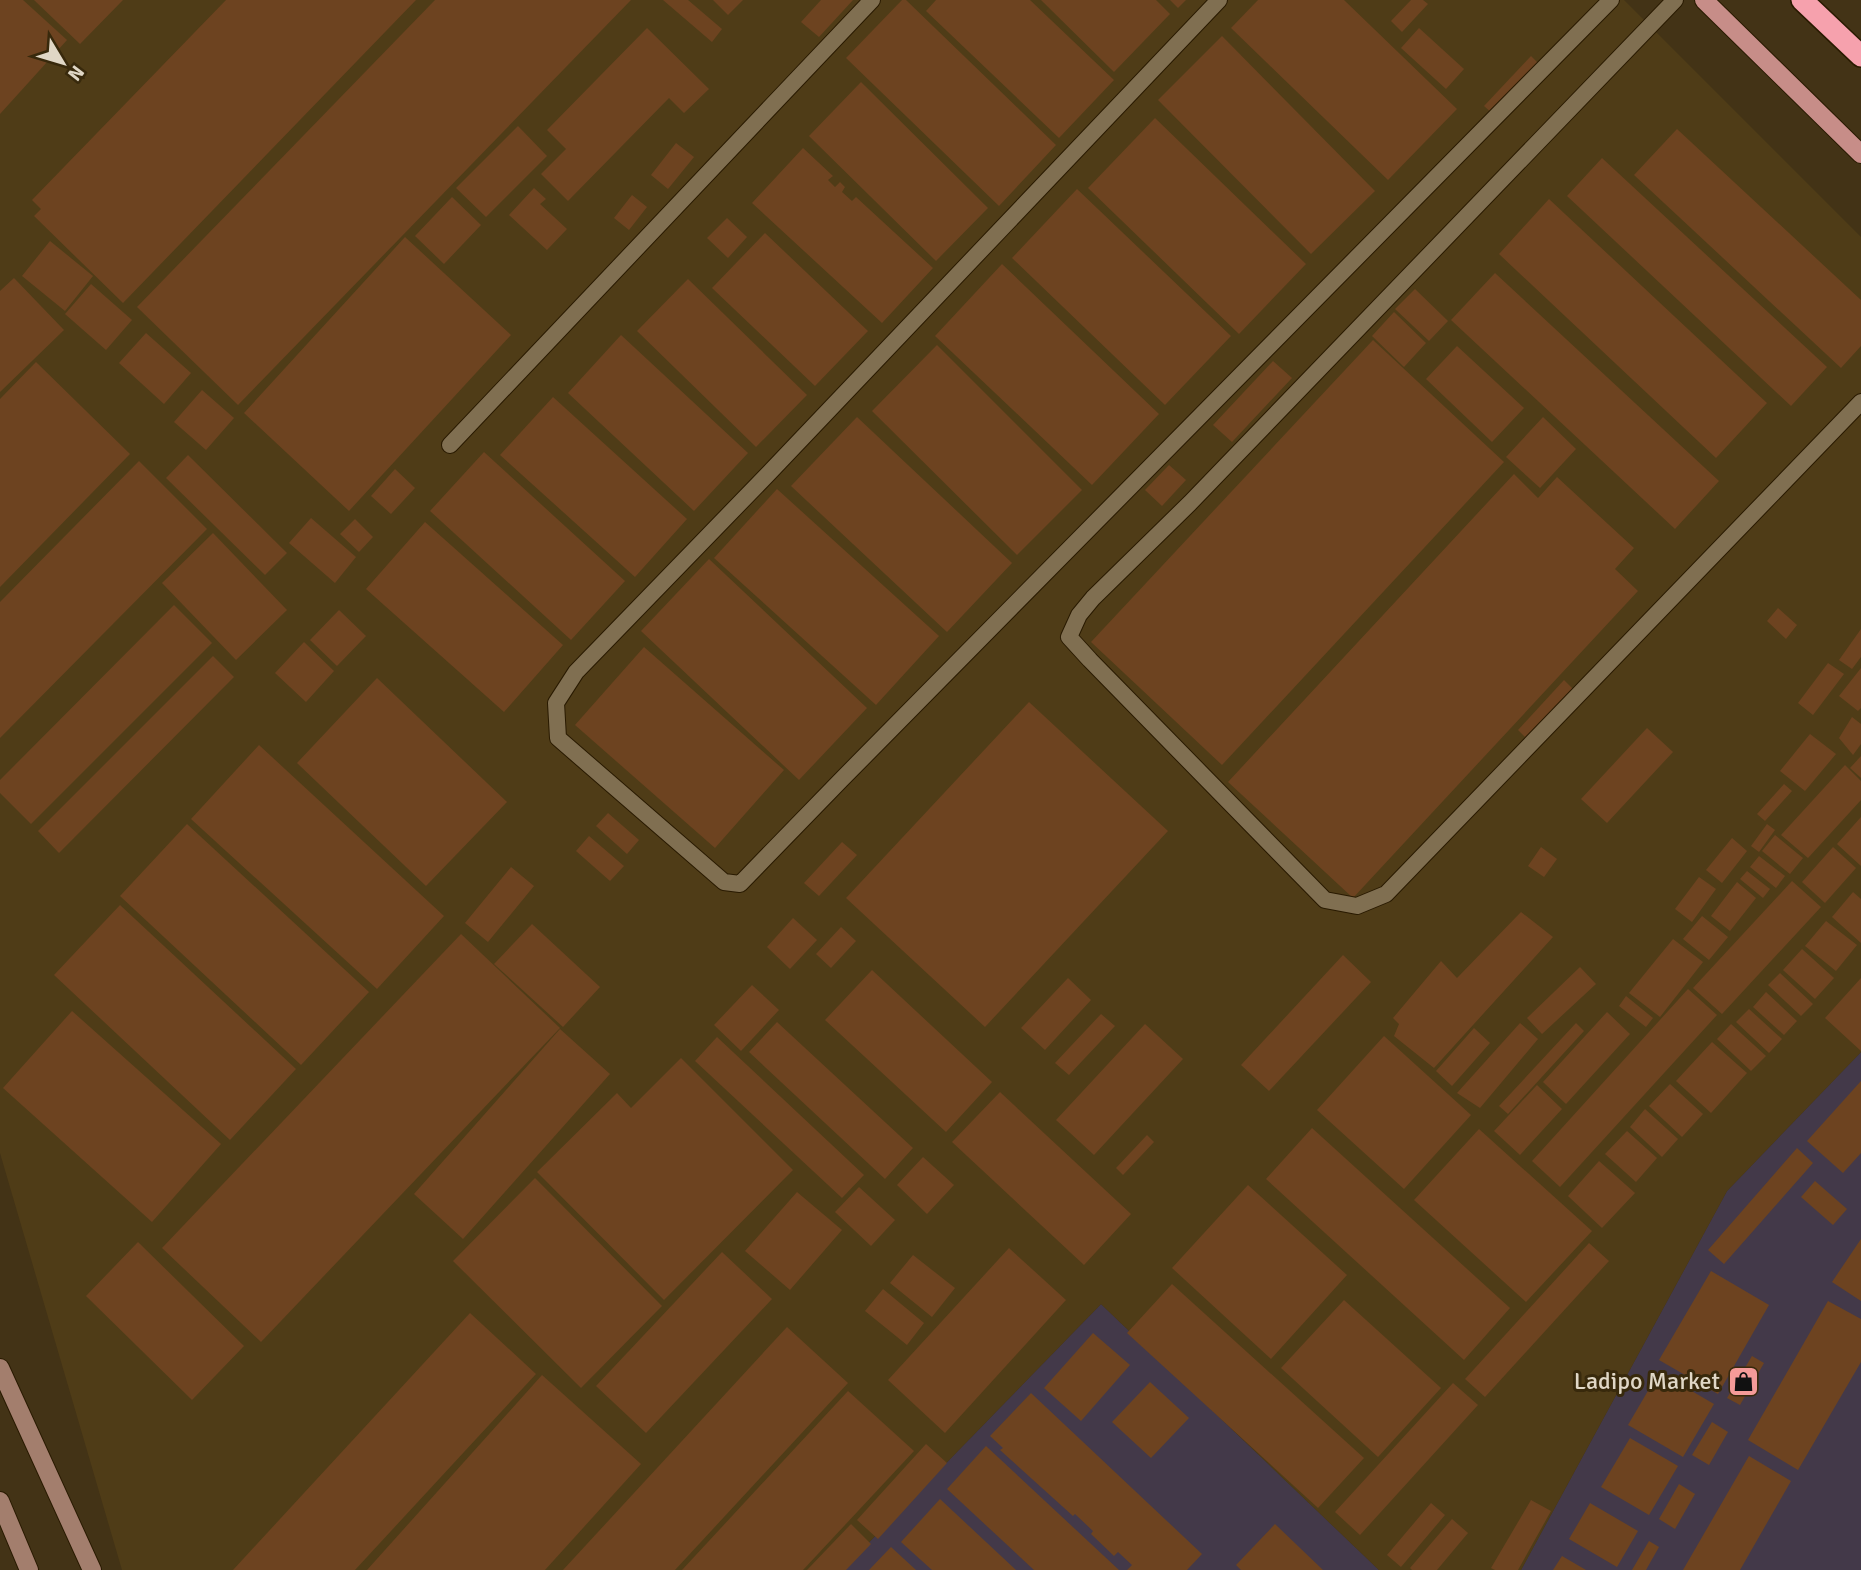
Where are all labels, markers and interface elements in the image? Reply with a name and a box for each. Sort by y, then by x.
north arrow [28,28,98,98]
text: N [62,60,89,85]
shop icon: Ladipo Market [1726,1364,1760,1398]
place label: Ladipo Market [1574,1366,1720,1396]

